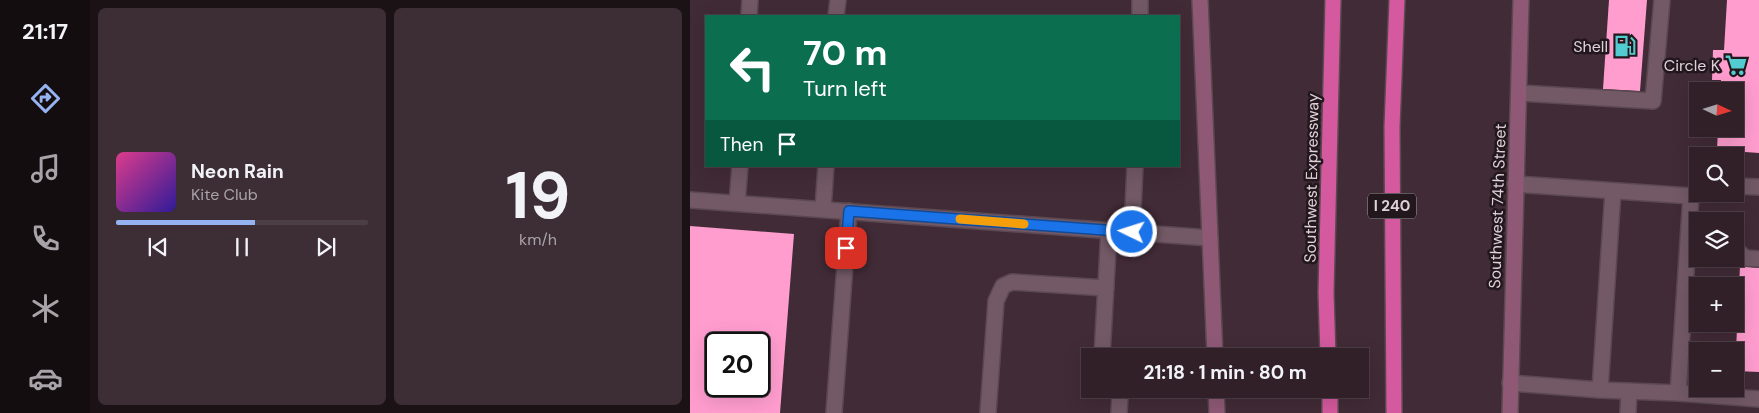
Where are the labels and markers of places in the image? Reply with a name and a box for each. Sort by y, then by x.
fuel station icon: Shell [1612,33,1638,59]
place label: Shell [1573,36,1608,57]
supermarket icon: Circle K [1723,52,1749,78]
place label: Circle K [1664,55,1720,76]
pin [825,227,867,269]

